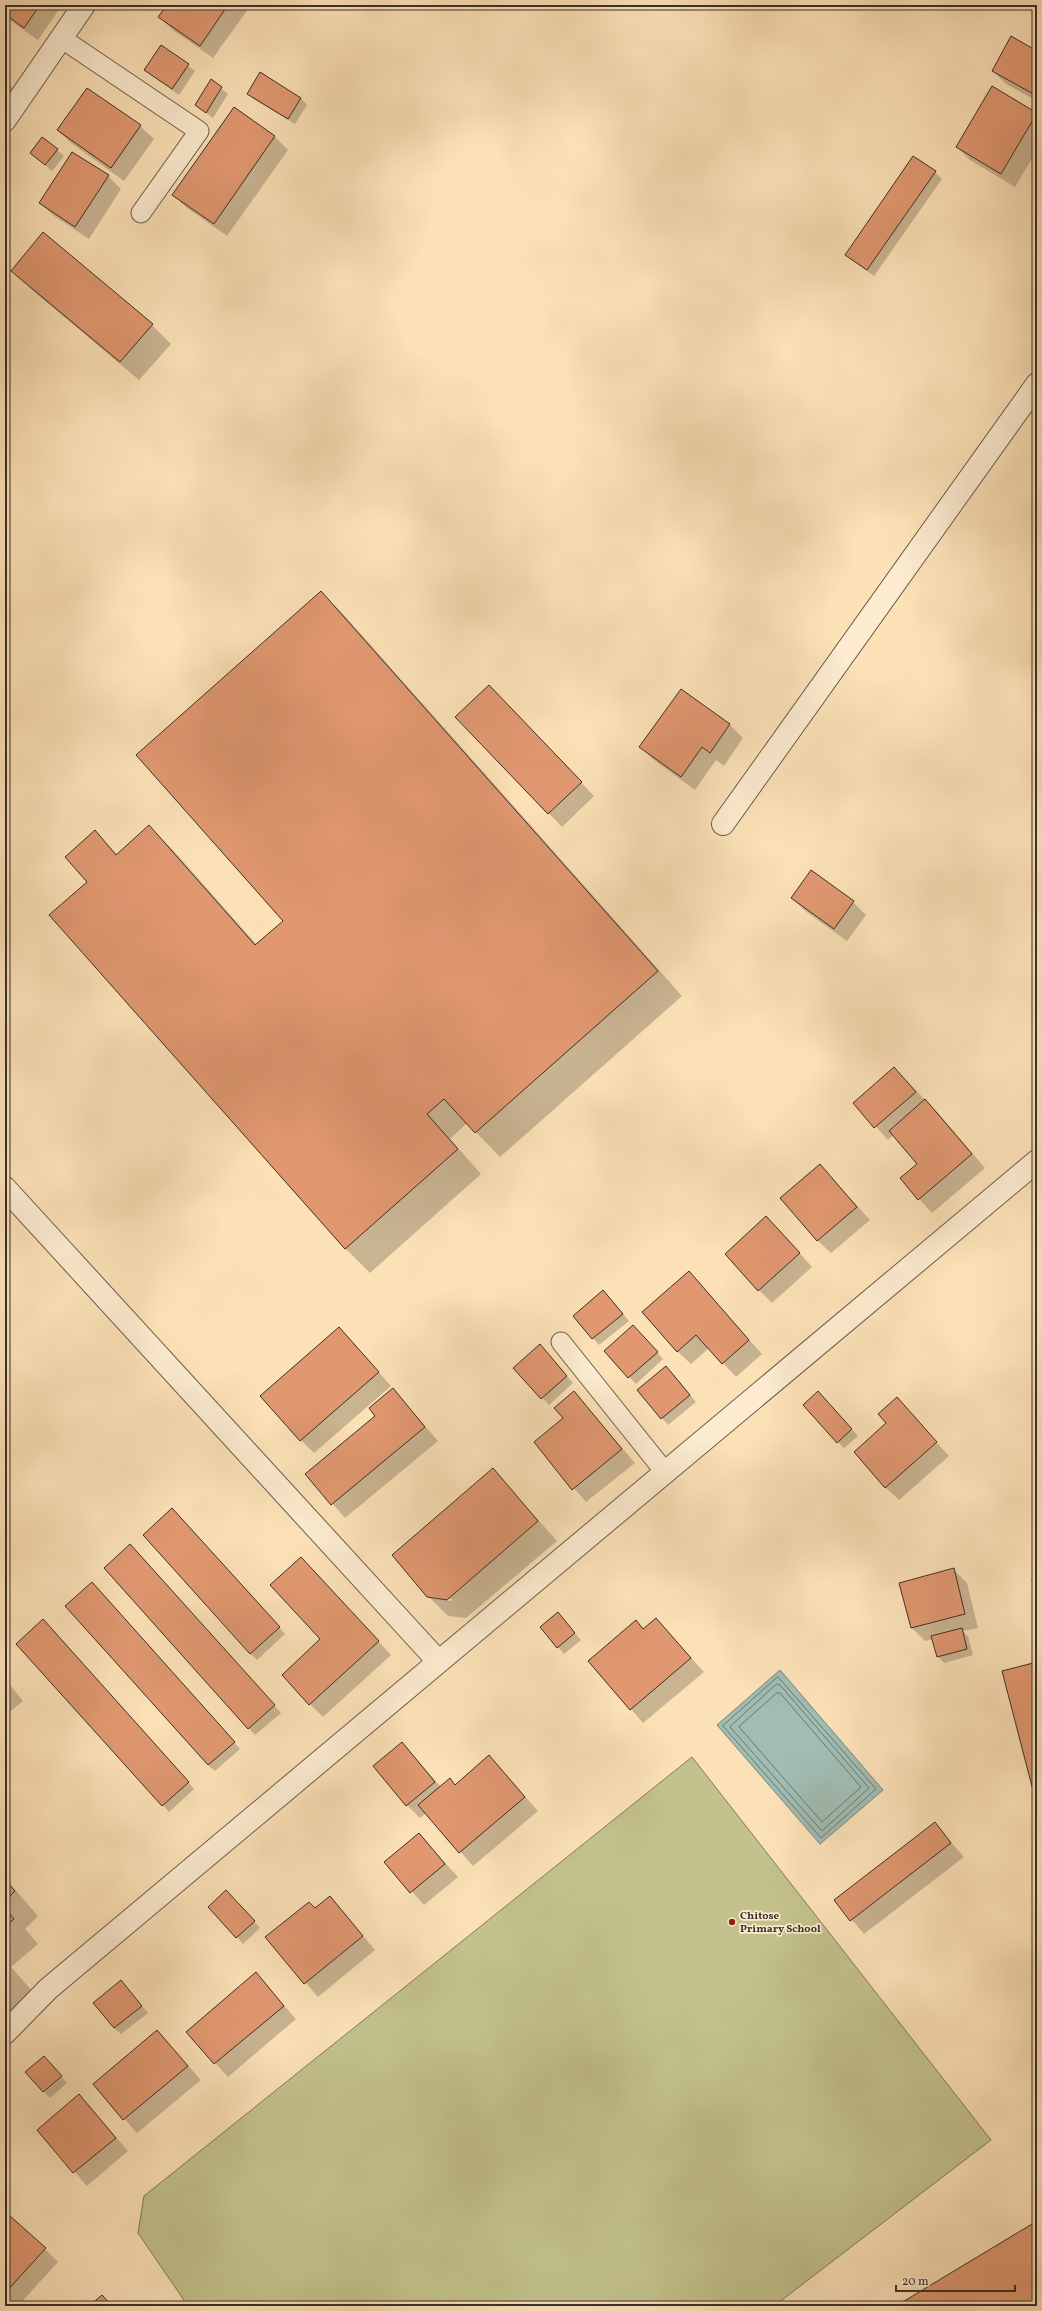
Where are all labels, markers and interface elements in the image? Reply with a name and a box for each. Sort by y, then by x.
place label: Chitose Primary School [740,1909,821,1937]
marker: Chitose Primary School [727,1917,737,1927]
scale bar [896,2267,1015,2293]
text: 20 m [902,2274,929,2290]

